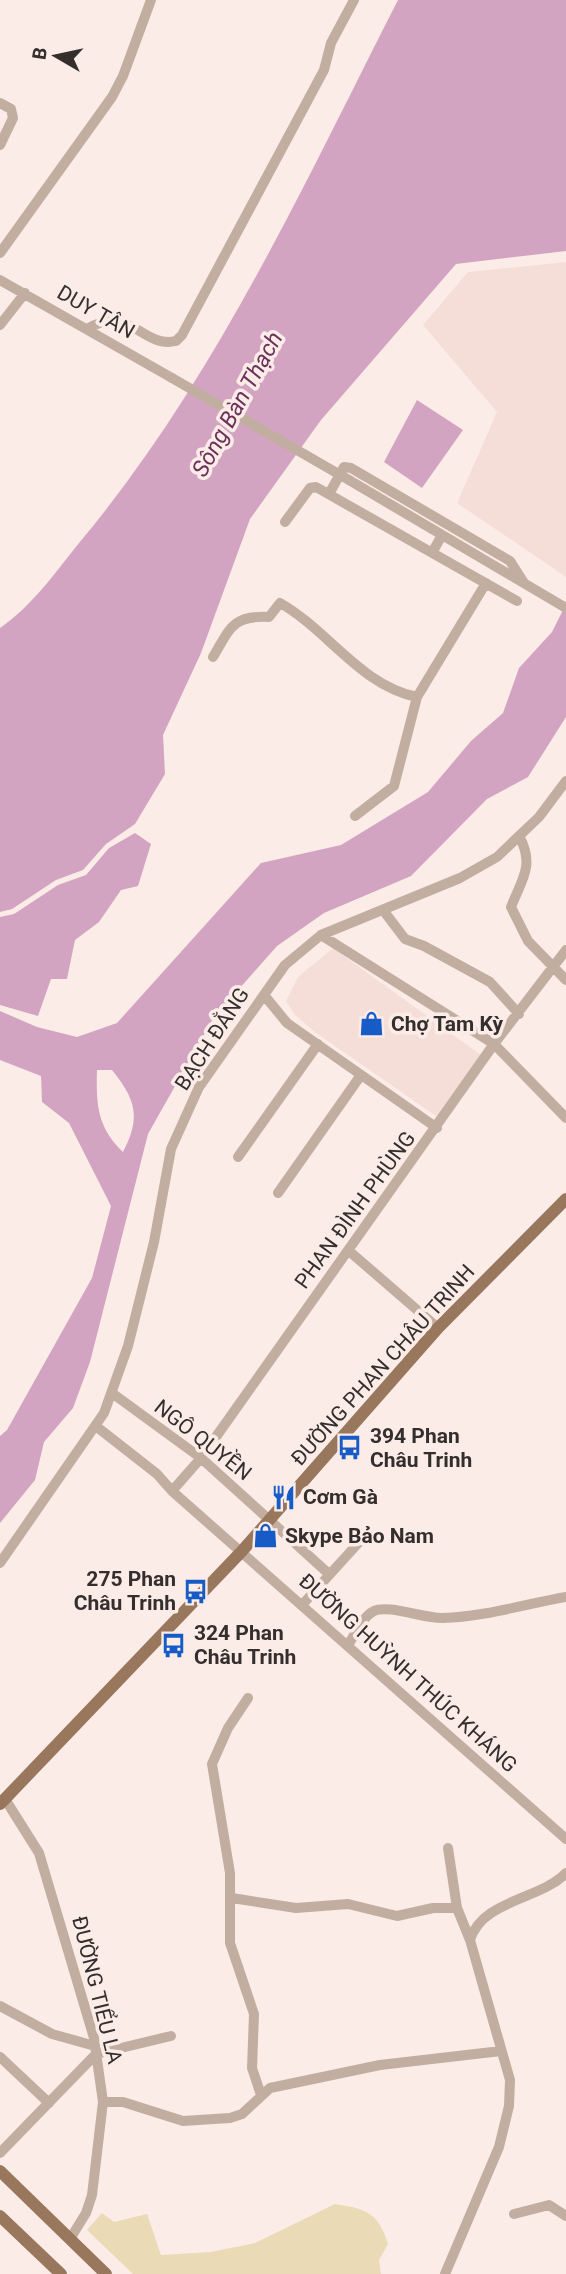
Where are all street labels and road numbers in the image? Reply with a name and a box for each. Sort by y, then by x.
street label: DUY TÂN [53,280,139,344]
street label: BẠCH ĐẰNG [169,983,254,1095]
street label: PHAN ĐÌNH PHÙNG [290,1127,420,1293]
street label: ĐƯỜNG PHAN CHÂU TRINH [286,1260,480,1470]
street label: NGÔ QUYỀN [150,1394,257,1485]
street label: ĐƯỜNG HUỲNH THÚC KHÁNG [294,1569,522,1777]
street label: ĐƯỜNG TIỂU LA [67,1913,128,2067]

